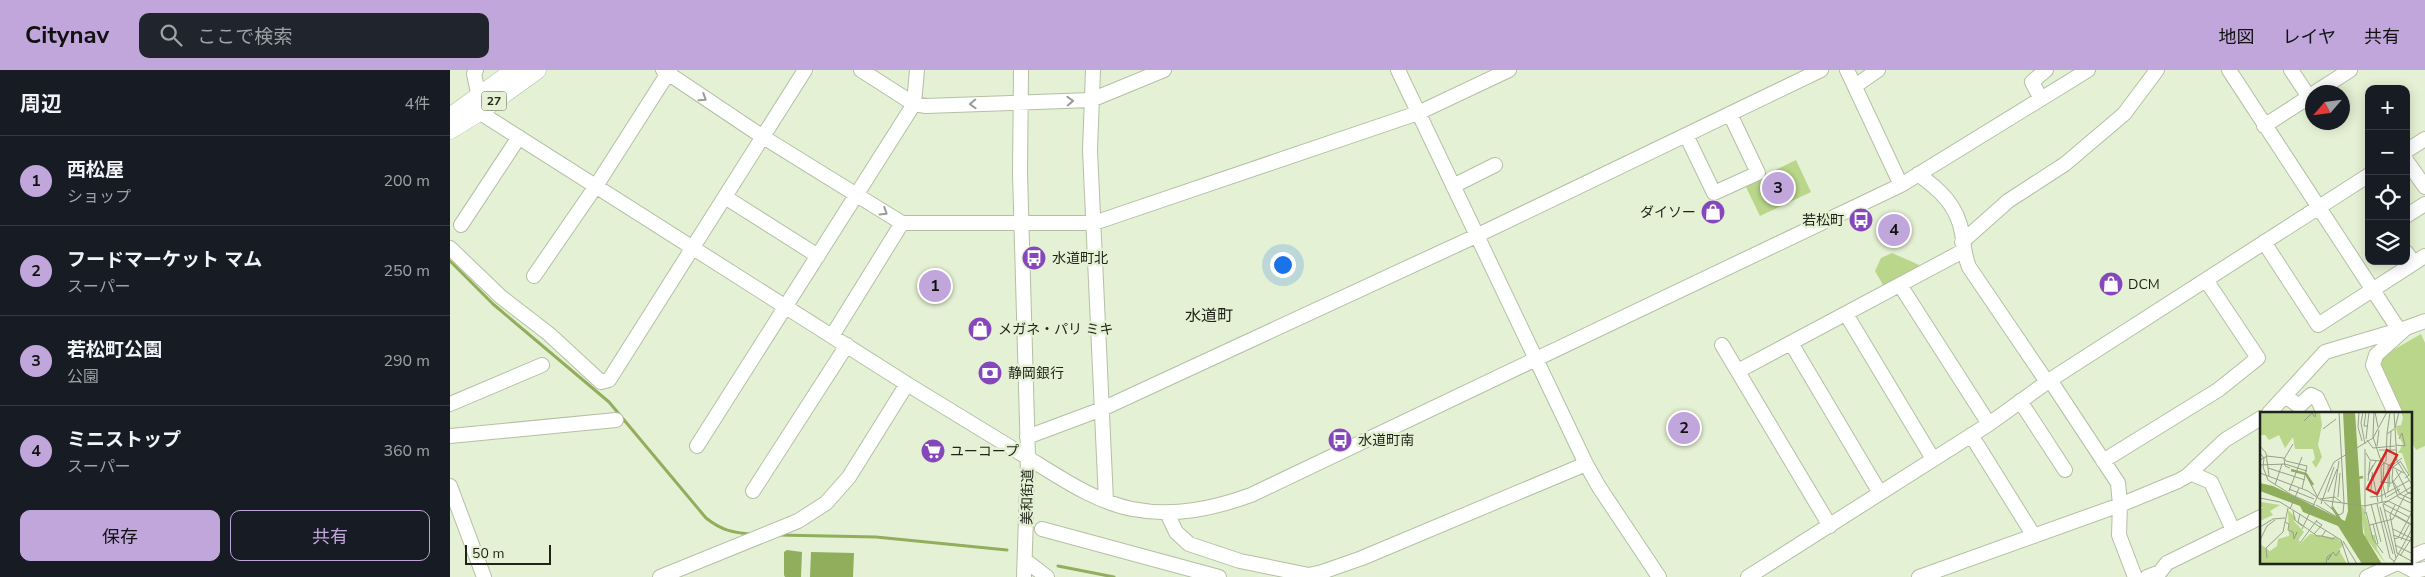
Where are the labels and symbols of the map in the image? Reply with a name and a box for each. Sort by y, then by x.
north arrow [2305,85,2350,130]
one-way arrow [697,91,706,101]
road number: 27 [482,92,506,110]
one-way arrow [1066,95,1074,106]
one-way arrow [968,99,976,109]
pin: 3 [1762,169,1794,207]
shop icon: ダイソー [1700,199,1726,225]
place label: ダイソー [1640,203,1696,222]
one-way arrow [879,206,888,216]
bus stop icon: 若松町 [1848,207,1874,233]
place label: 若松町 [1802,211,1844,230]
pin: 4 [1878,211,1910,249]
bus stop icon: 水道町北 [1021,245,1047,271]
place label: 水道町北 [1052,249,1108,268]
your location [1270,252,1296,278]
pin: 1 [919,267,951,305]
shop icon: DCM [2098,271,2124,297]
place label: DCM [2128,275,2160,294]
district label: 水道町 [1185,305,1233,327]
shop icon: メガネ・パリ ミキ [967,316,993,342]
place label: メガネ・パリ ミキ [998,320,1114,339]
bank icon: 静岡銀行 [977,360,1003,386]
place label: 静岡銀行 [1008,364,1064,383]
pin: 2 [1668,409,1700,447]
inset map [2260,412,2412,564]
bus stop icon: 水道町南 [1327,427,1353,453]
place label: 水道町南 [1358,431,1414,450]
supermarket icon: ユーコープ [920,438,946,464]
place label: ユーコープ [950,442,1019,461]
street label: 美和街道 [1018,469,1037,525]
scale bar [465,542,551,565]

